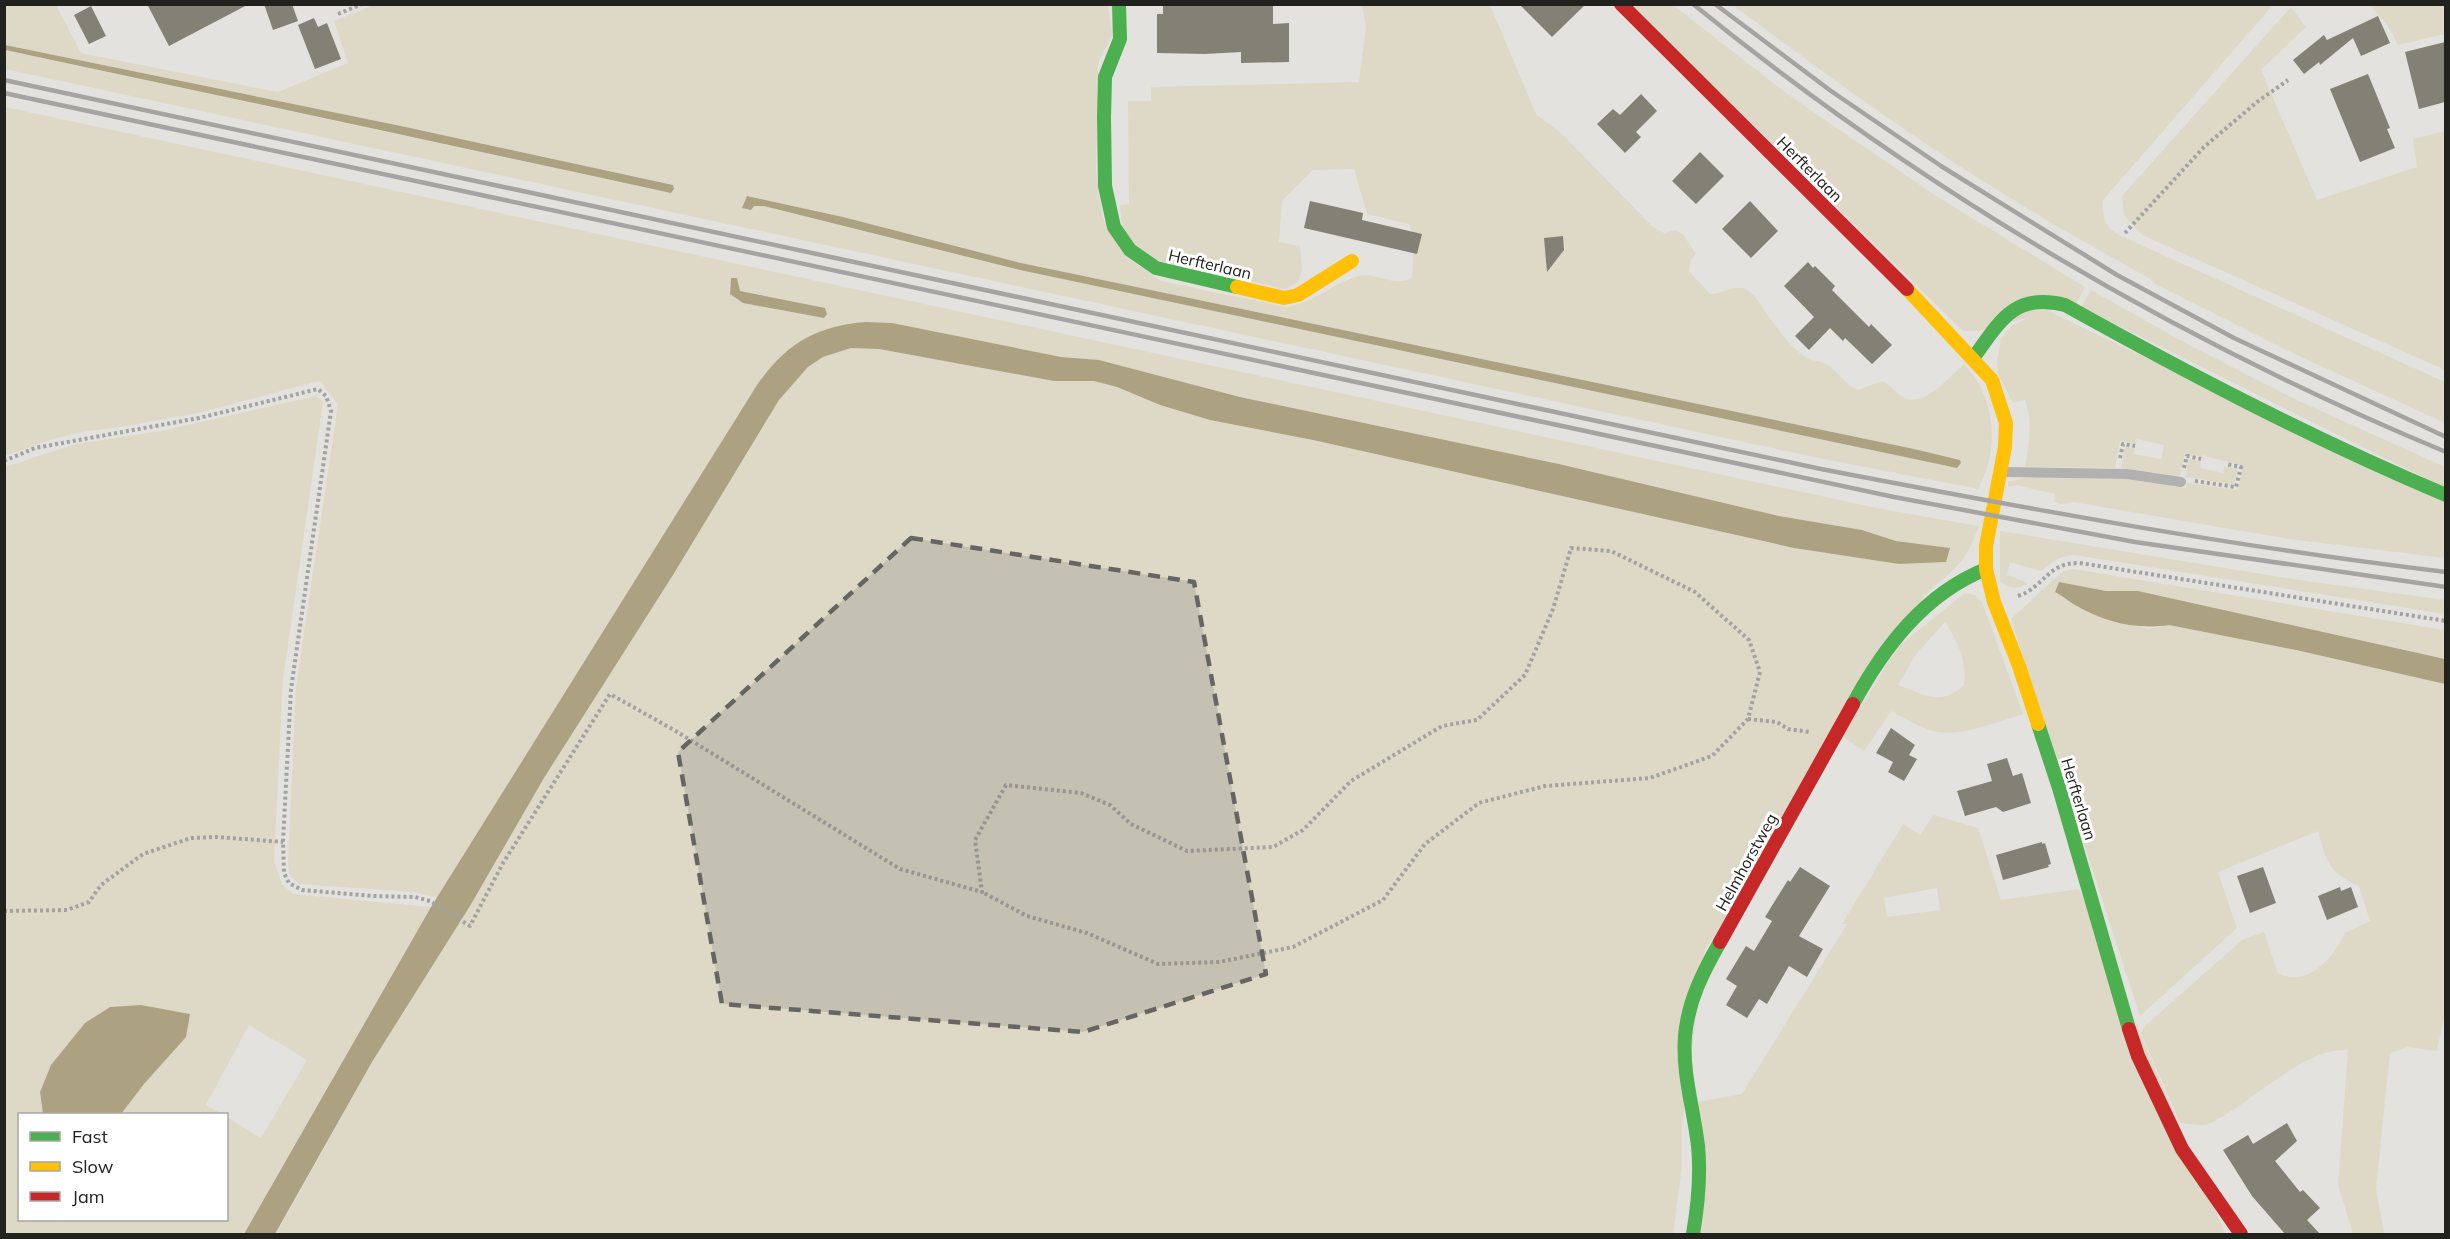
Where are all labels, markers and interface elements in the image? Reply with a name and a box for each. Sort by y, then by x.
street label: Herfterlaan [1773,132,1847,206]
street label: Herfterlaan [1167,245,1253,283]
street label: Herfterlaan [2057,756,2101,842]
street label: Helmhorstweg [1711,810,1781,914]
legend [18,1113,228,1221]
text: Fast [72,1125,108,1148]
text: Slow [72,1155,114,1178]
text: Jam [72,1185,105,1208]

